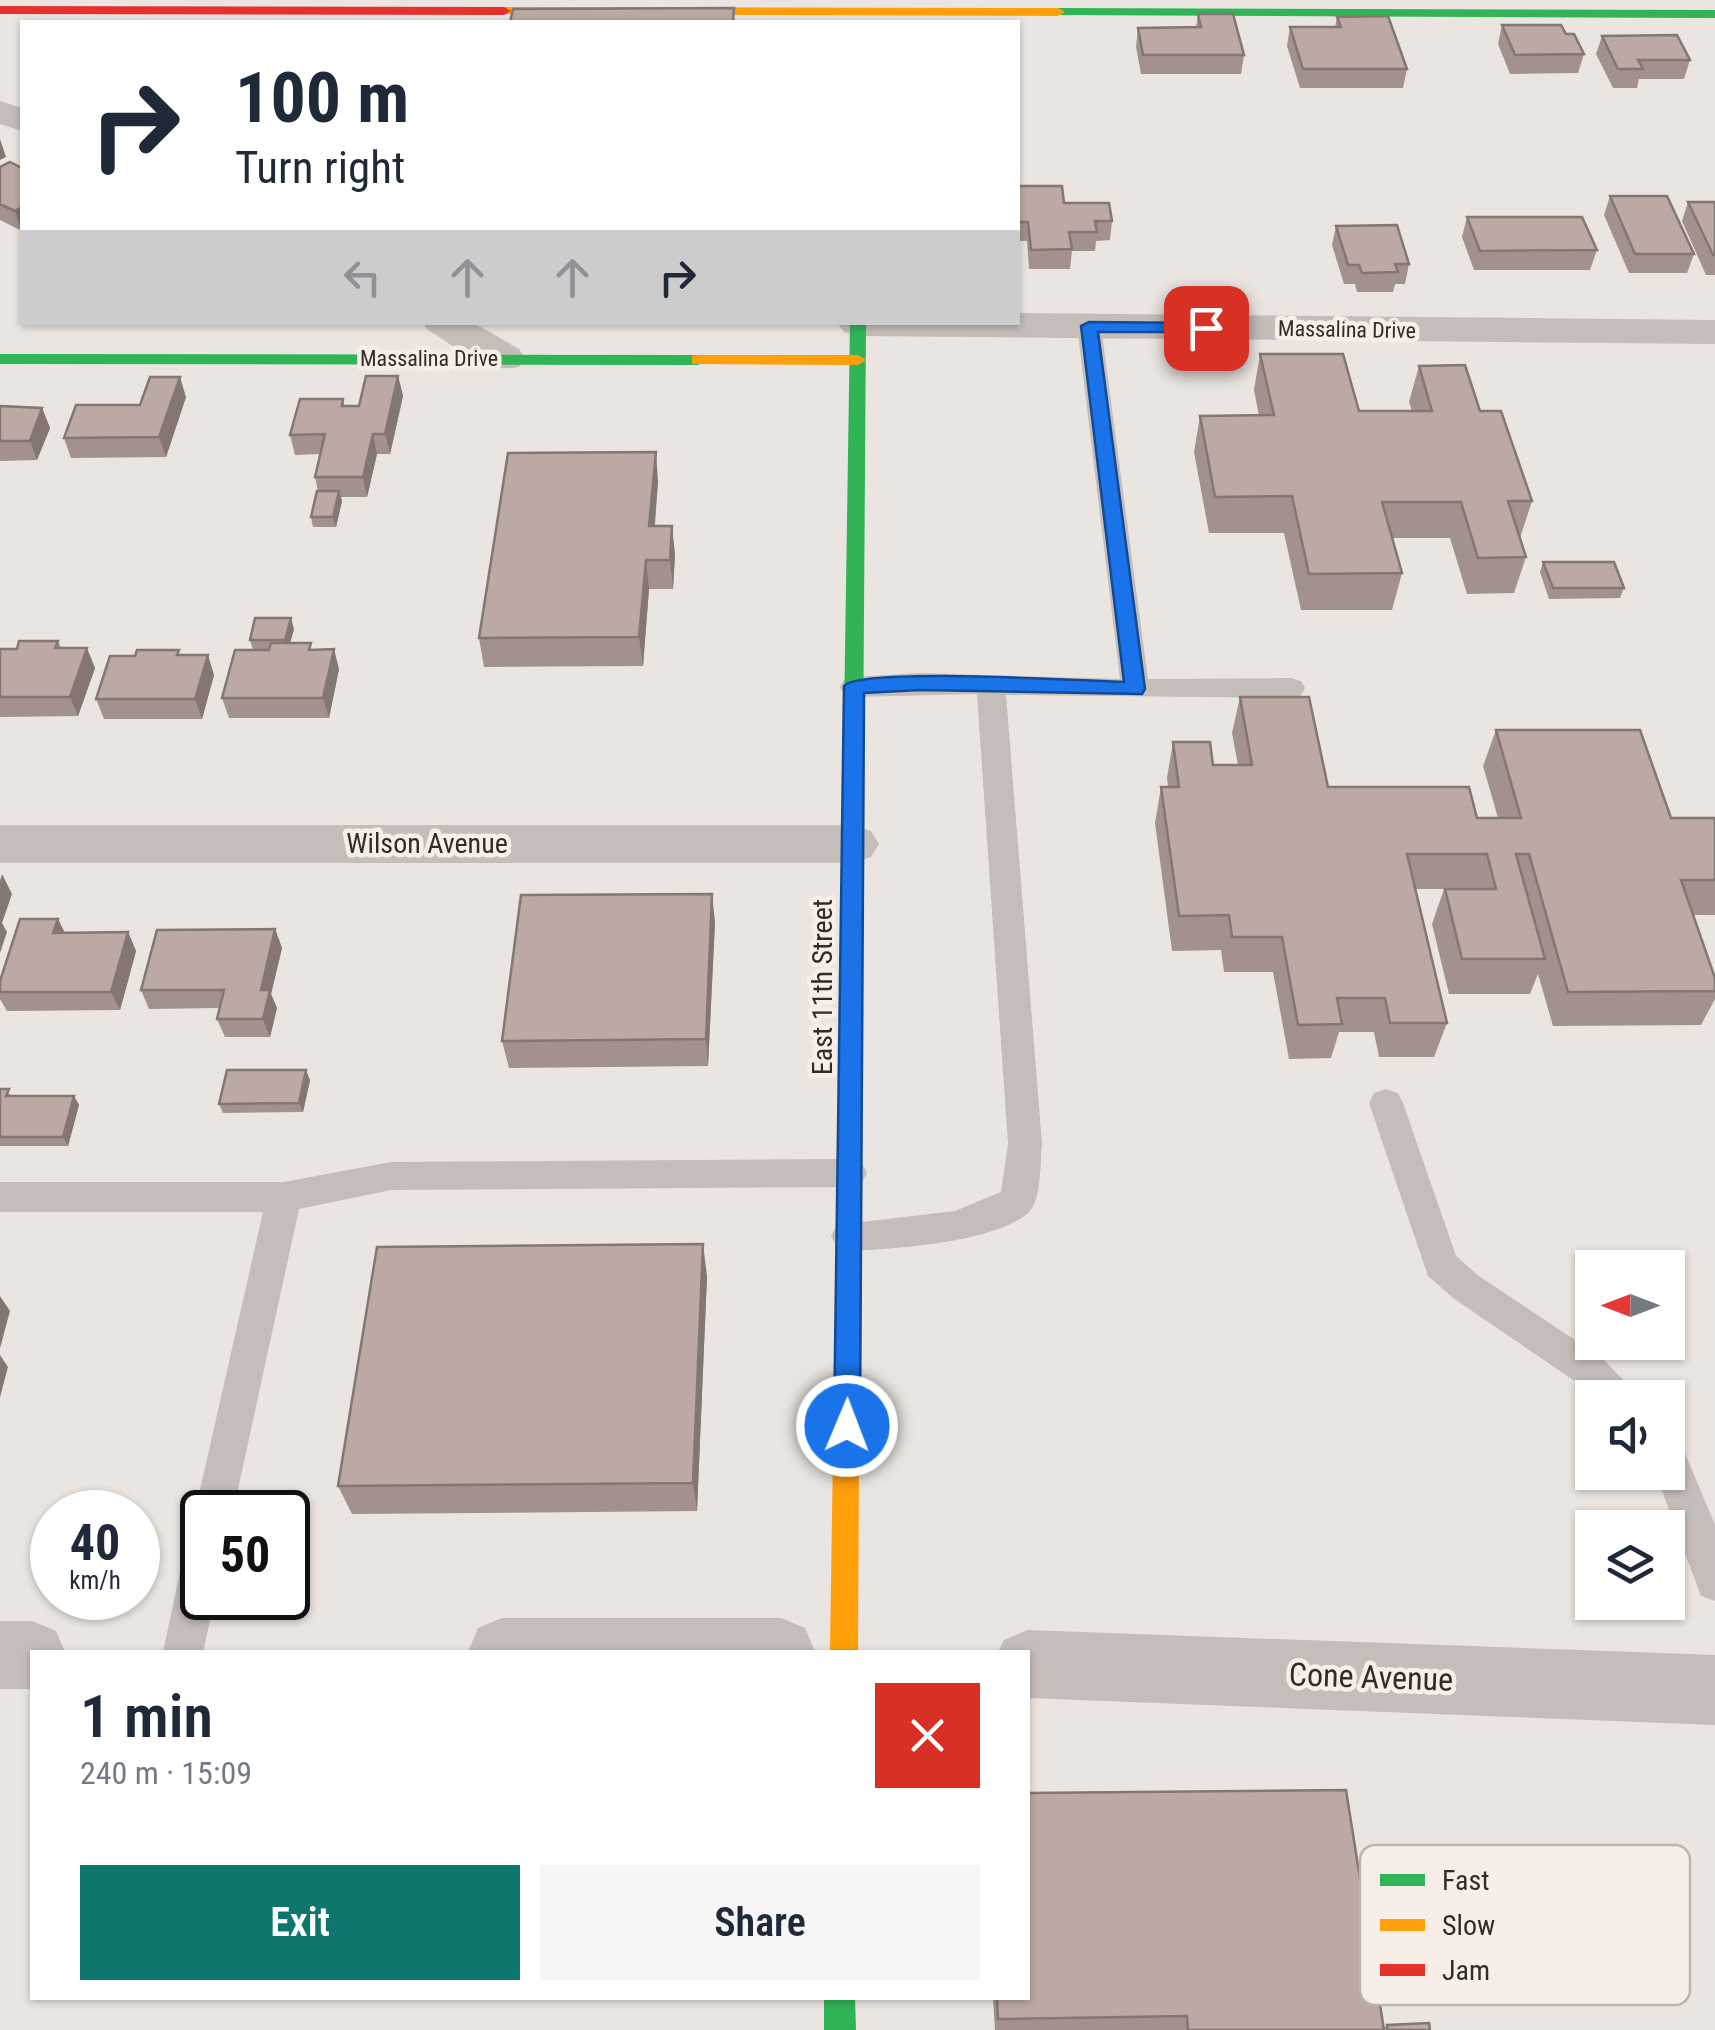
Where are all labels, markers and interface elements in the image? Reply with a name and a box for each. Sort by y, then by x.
text: 100 m [235,57,409,139]
icon: right [70,60,200,190]
text: Turn right [235,141,405,194]
icon: left [335,250,390,305]
icon: ahead [440,250,495,305]
icon: ahead [545,250,600,305]
icon: right [650,250,705,305]
pin [1164,286,1249,371]
icon: arrive [1179,301,1234,356]
street label: Massalina Drive [1278,316,1416,343]
street label: Massalina Drive [360,346,498,371]
street label: Wilson Avenue [346,827,508,860]
street label: East 11th Street [806,899,839,1075]
north arrow [1575,1250,1685,1360]
map controls [1575,1250,1685,1620]
position arrow [795,1374,899,1478]
button: sound [1575,1380,1685,1490]
speed limit sign: 50 [180,1490,310,1620]
button: layers [1575,1510,1685,1620]
text: 40 [70,1514,120,1572]
text: km/h [69,1566,121,1595]
street label: Cone Avenue [1288,1655,1454,1699]
text: 1 min [80,1681,213,1752]
button: close [875,1683,980,1788]
text: 240 m · 15:09 [80,1754,252,1792]
legend [1360,1845,1690,2005]
text: Fast [1442,1864,1489,1897]
button: Exit [80,1865,520,1980]
button: Share [540,1865,980,1980]
text: Slow [1442,1909,1495,1942]
text: Jam [1442,1954,1490,1987]

